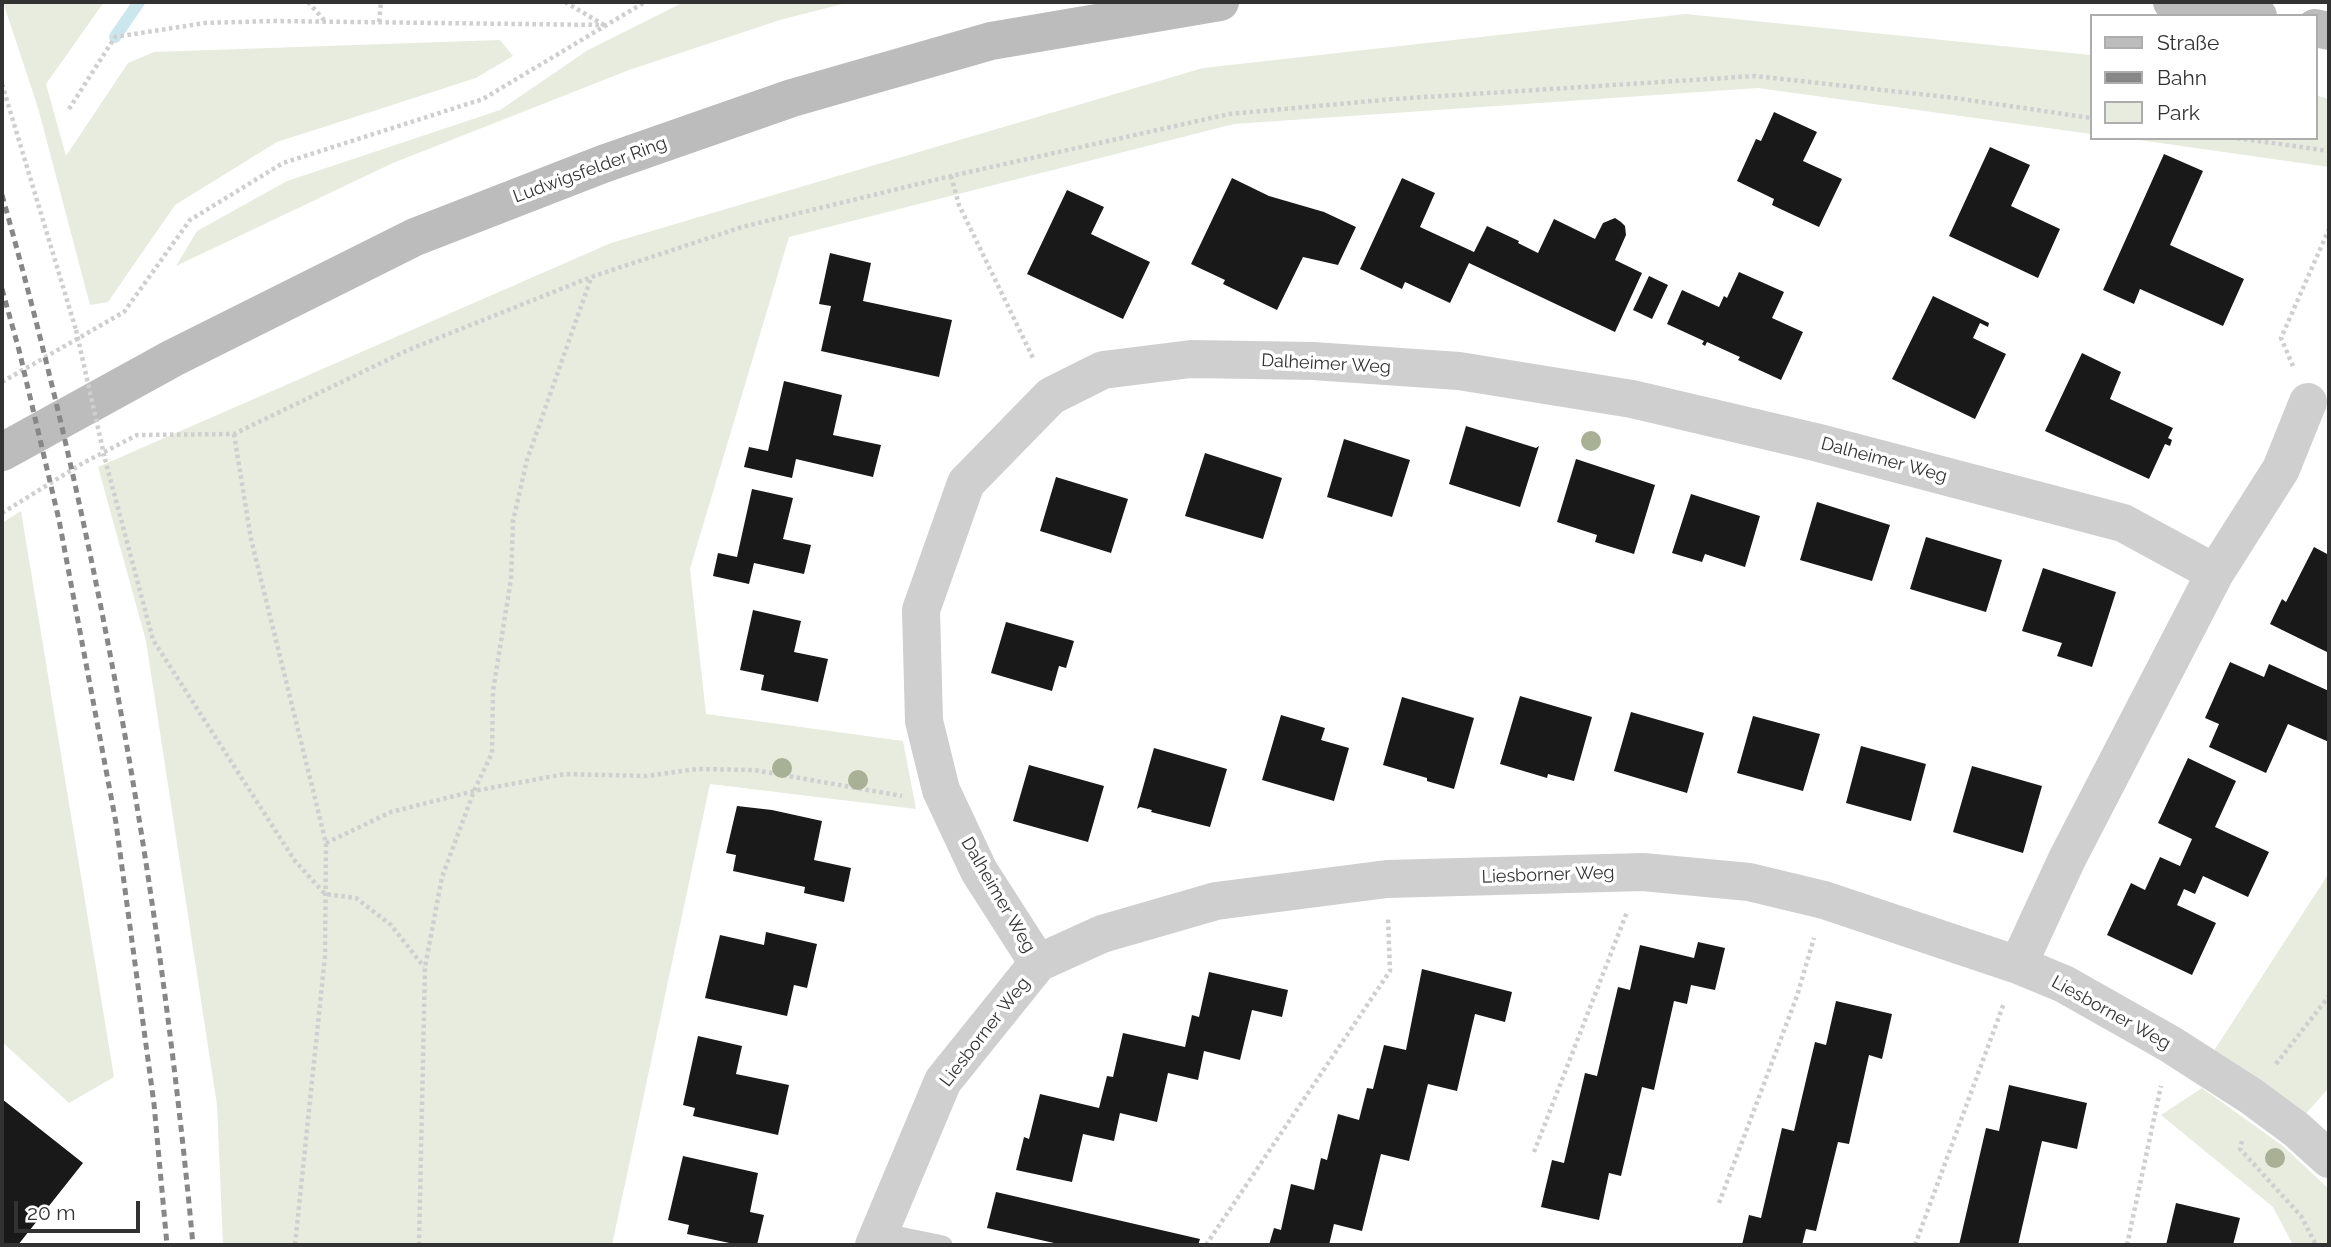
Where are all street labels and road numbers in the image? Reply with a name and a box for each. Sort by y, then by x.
street label: Ludwigsfelder Ring [510,132,670,208]
street label: Dalheimer Weg [1261,350,1391,378]
street label: Dalheimer Weg [1819,433,1949,487]
street label: Dalheimer Weg [956,833,1040,957]
street label: Liesborner Weg [1481,862,1615,888]
street label: Liesborner Weg [2048,971,2174,1055]
street label: Liesborner Weg [936,973,1034,1091]

